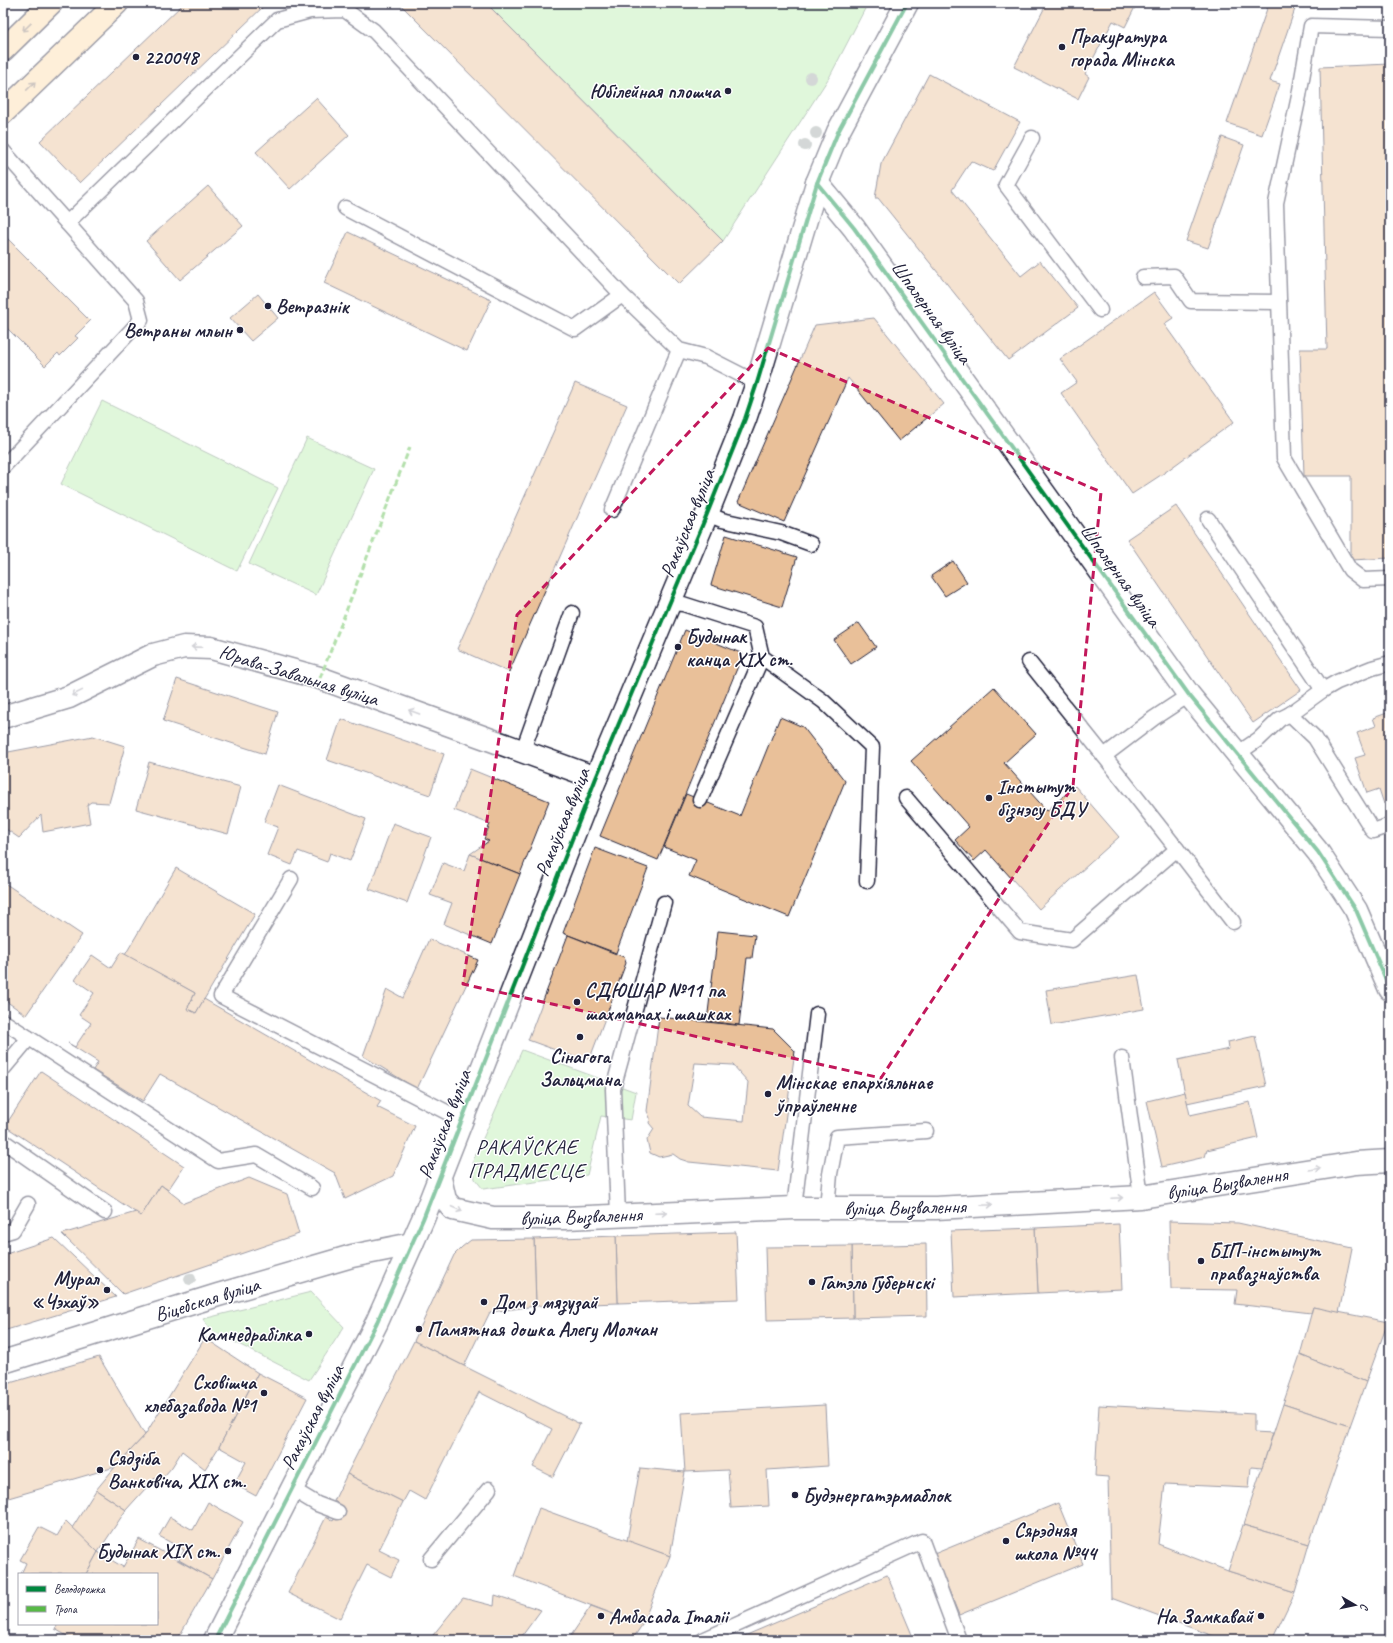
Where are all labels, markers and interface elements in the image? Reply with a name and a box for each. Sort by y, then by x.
one-way arrow [22,22,32,31]
place label: Пракуратура горада Мінска [1070,24,1176,72]
marker: Пракуратура горада Мінска [1057,42,1067,52]
place label: 220048 [144,45,201,70]
marker: 220048 [131,52,141,62]
place label: Юбілейная плошча [590,79,722,104]
one-way arrow [26,81,36,91]
marker: Юбілейная плошча [723,86,733,96]
street label: Шпалерная вуліца [886,256,978,370]
place label: Ветразнік [276,294,351,319]
marker: Ветразнік [263,301,273,311]
place label: Ветраны млын [124,318,233,343]
marker: Ветраны млын [235,325,245,335]
street label: Ракаўская вуліца [654,464,721,581]
street label: Шпалерная вуліца [1075,519,1167,633]
place label: Будынак канца ХІХ ст. [686,624,793,672]
street label: Юрава-Завальная вуліца [216,639,383,712]
marker: Будынак канца ХІХ ст. [673,642,683,652]
one-way arrow [191,643,204,651]
one-way arrow [71,690,83,697]
one-way arrow [409,708,421,716]
street label: Ракаўская вуліца [529,763,596,880]
place label: Інстытут бізнэсу БДУ [997,774,1089,823]
marker: Інстытут бізнэсу БДУ [984,793,994,803]
place label: СДЮШАР №11 па шахматах і шашках [585,978,732,1026]
marker: СДЮШАР №11 па шахматах і шашках [572,997,582,1007]
marker: Сінагога Зальцмана [575,1032,585,1042]
place label: Сінагога Зальцмана [539,1044,623,1092]
street label: Ракаўская вуліца [412,1065,477,1182]
place label: Мінскае епархіяльнае ўпраўленне [774,1070,934,1118]
marker: Мінскае епархіяльнае ўпраўленне [763,1089,773,1099]
district label: РАКАЎСКАЕ ПРАДМЕСЦЕ [468,1134,587,1184]
street label: вуліца Вызвалення [1165,1161,1291,1206]
one-way arrow [1308,1165,1321,1173]
street label: вуліца Вызвалення [844,1194,968,1222]
one-way arrow [1110,1194,1123,1202]
one-way arrow [980,1201,993,1209]
street label: вуліца Вызвалення [520,1202,644,1232]
one-way arrow [451,1206,463,1214]
one-way arrow [654,1209,667,1217]
place label: БІП-інстытут правазнаўства [1209,1238,1321,1287]
marker: БІП-інстытут правазнаўства [1196,1256,1206,1266]
place label: Мурал «Чэхаў» [31,1266,100,1314]
place label: Гатэль Губернскі [820,1270,936,1295]
street label: Віцебская вуліца [152,1271,264,1327]
marker: Гатэль Губернскі [807,1277,817,1287]
marker: Мурал «Чэхаў» [102,1285,112,1295]
place label: Дом з мязузай [492,1290,599,1316]
marker: Дом з мязузай [479,1297,489,1307]
place label: Памятная дошка Алегу Молчан [427,1317,658,1343]
place label: Камнедрабілка [197,1322,303,1347]
marker: Памятная дошка Алегу Молчан [414,1324,424,1334]
marker: Камнедрабілка [304,1329,314,1339]
street label: Ракаўская вуліца [275,1359,350,1474]
place label: Сховішча хлебазавода №1 [144,1370,258,1419]
marker: Сховішча хлебазавода №1 [259,1388,269,1398]
place label: Сядзіба Ванковіча, XIX ст. [108,1446,247,1494]
marker: Сядзіба Ванковіча, XIX ст. [95,1465,105,1475]
place label: Будэнергатэрмаблок [803,1483,953,1508]
marker: Будэнергатэрмаблок [790,1490,800,1500]
place label: Сярэдняя школа №44 [1014,1518,1099,1566]
marker: Сярэдняя школа №44 [1001,1536,1011,1546]
place label: Будынак XIX ст. [97,1539,221,1564]
marker: Будынак XIX ст. [223,1546,233,1556]
legend [18,1573,158,1625]
text: Велодорожка [54,1581,106,1597]
north arrow [1335,1585,1375,1625]
text: Тропа [54,1601,78,1617]
text: С [1357,1603,1372,1612]
place label: Амбасада Італіі [609,1604,731,1629]
place label: На Замкавай [1156,1604,1255,1629]
marker: Амбасада Італіі [596,1611,606,1621]
marker: На Замкавай [1256,1611,1266,1621]

